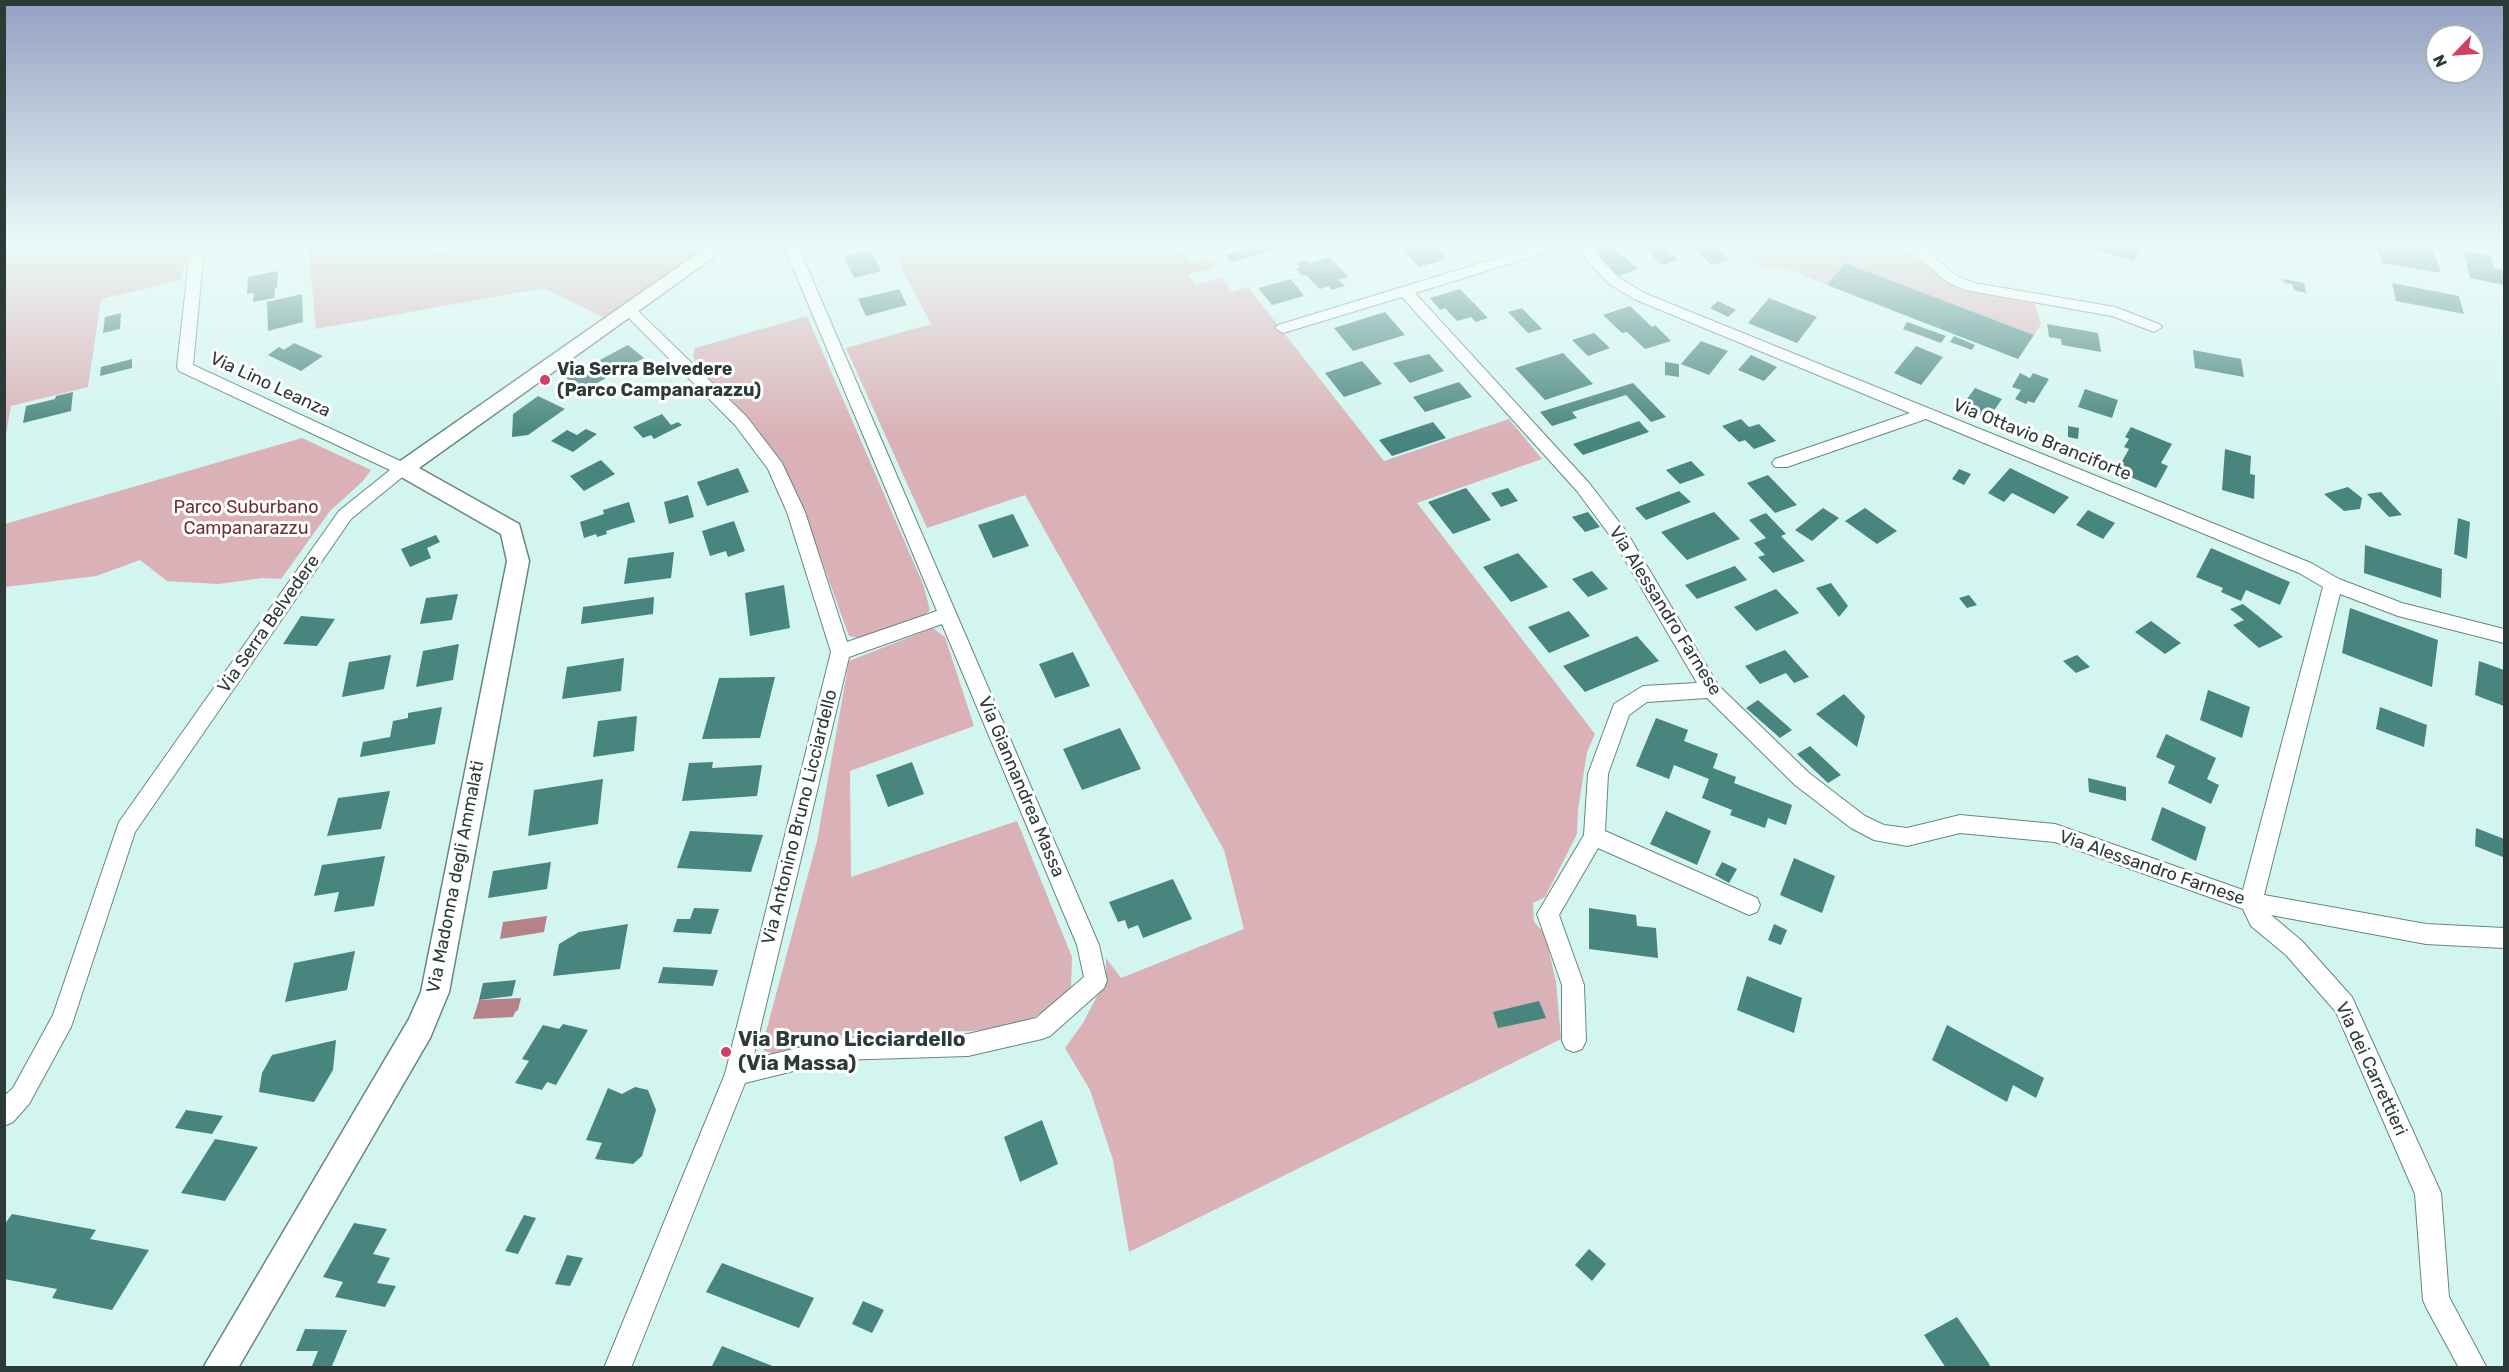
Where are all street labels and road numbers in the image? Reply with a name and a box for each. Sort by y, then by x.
street label: Via Lino Leanza [206,348,334,422]
street label: Via Ottavio Branciforte [1950,394,2134,486]
street label: Via Alessandro Farnese [1604,522,1726,700]
street label: Via Serra Belvedere [213,551,325,697]
street label: Via Antonino Bruno Licciardello [758,687,842,947]
street label: Via Giannandrea Massa [973,694,1069,880]
street label: Via Madonna degli Ammalati [423,759,489,995]
street label: Via Alessandro Farnese [2056,826,2248,910]
street label: Via dei Carrettieri [2331,999,2411,1139]

